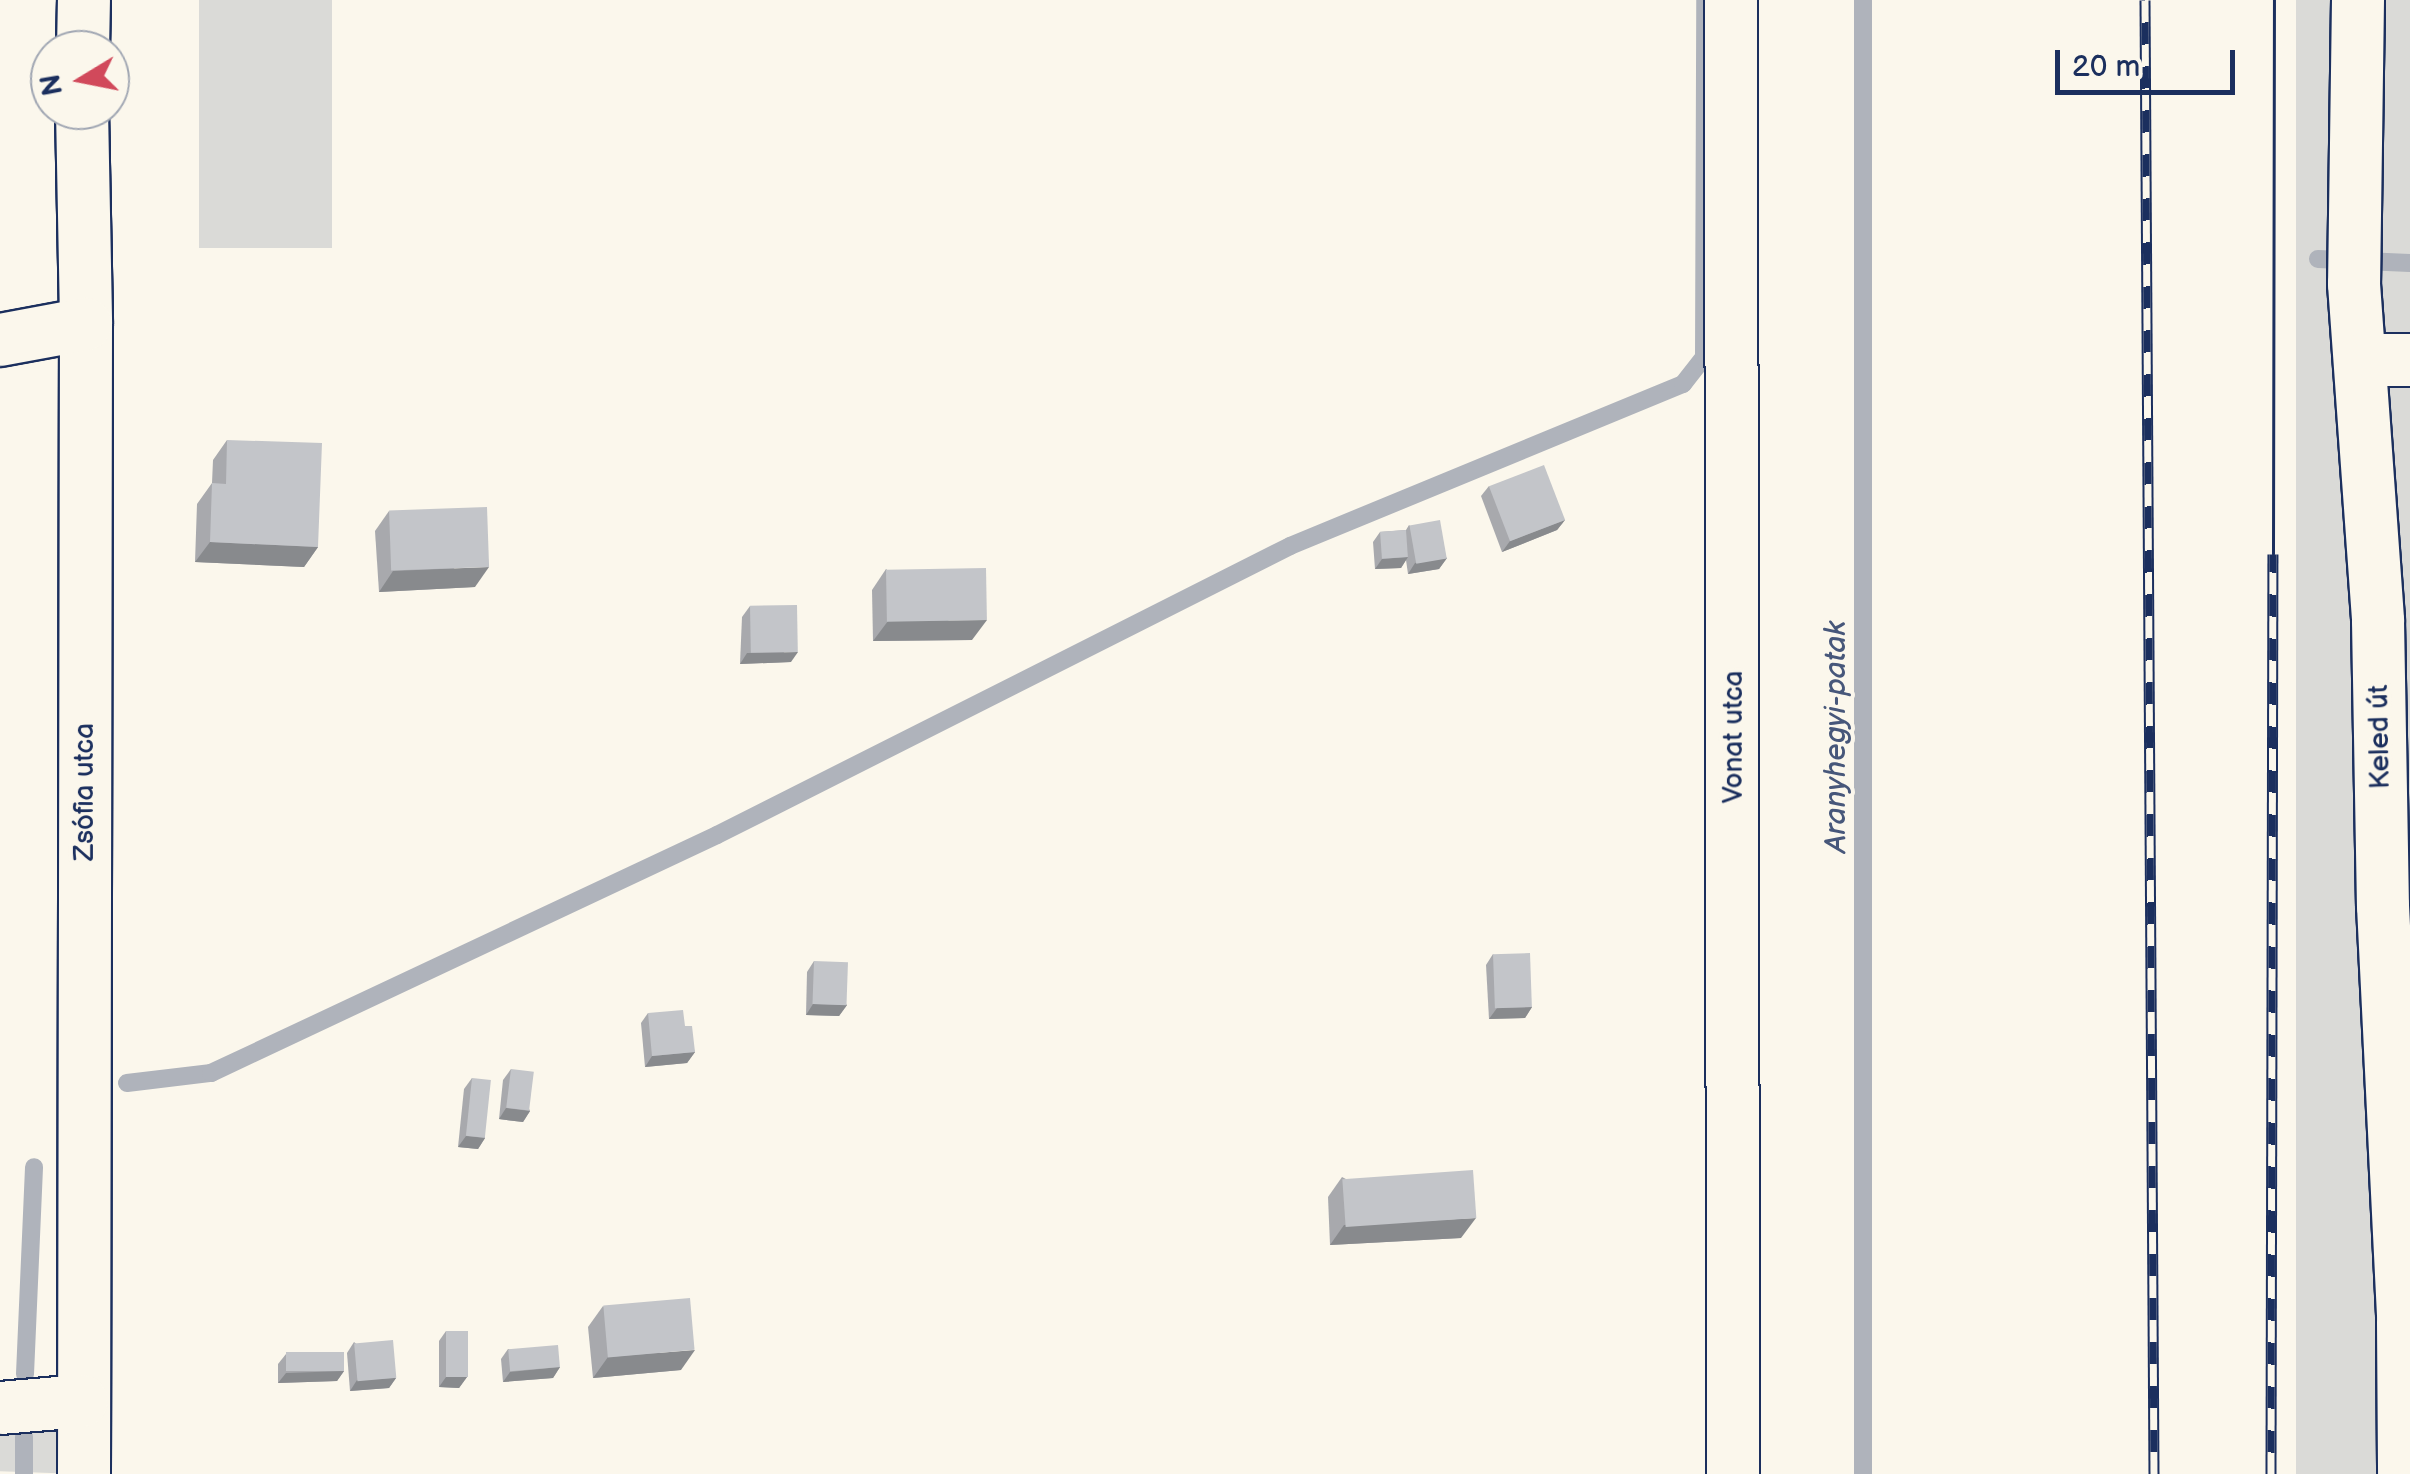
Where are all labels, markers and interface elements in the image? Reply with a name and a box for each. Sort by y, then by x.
north arrow [30,30,130,130]
scale bar [2060,30,2240,92]
text: 20 m [2072,49,2140,85]
text: N [34,72,70,98]
water label: Aranyhegyi-patak [1818,621,1854,853]
street label: Vonat utca [1717,671,1751,803]
street label: Keled út [2362,684,2398,790]
street label: Zsófia utca [68,723,102,861]

